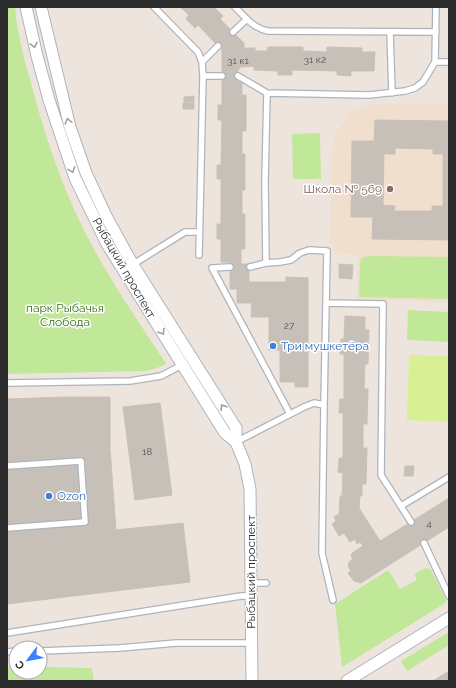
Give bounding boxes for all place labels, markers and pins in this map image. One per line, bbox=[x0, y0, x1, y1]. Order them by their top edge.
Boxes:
place label: Школа № 569 bbox=[304, 182, 382, 196]
marker: Школа № 569 bbox=[385, 184, 395, 194]
place label: Три мушкетёра bbox=[281, 339, 369, 353]
marker: Три мушкетёра bbox=[268, 341, 278, 351]
place label: Ozon bbox=[57, 489, 86, 503]
marker: Ozon bbox=[44, 491, 54, 501]

